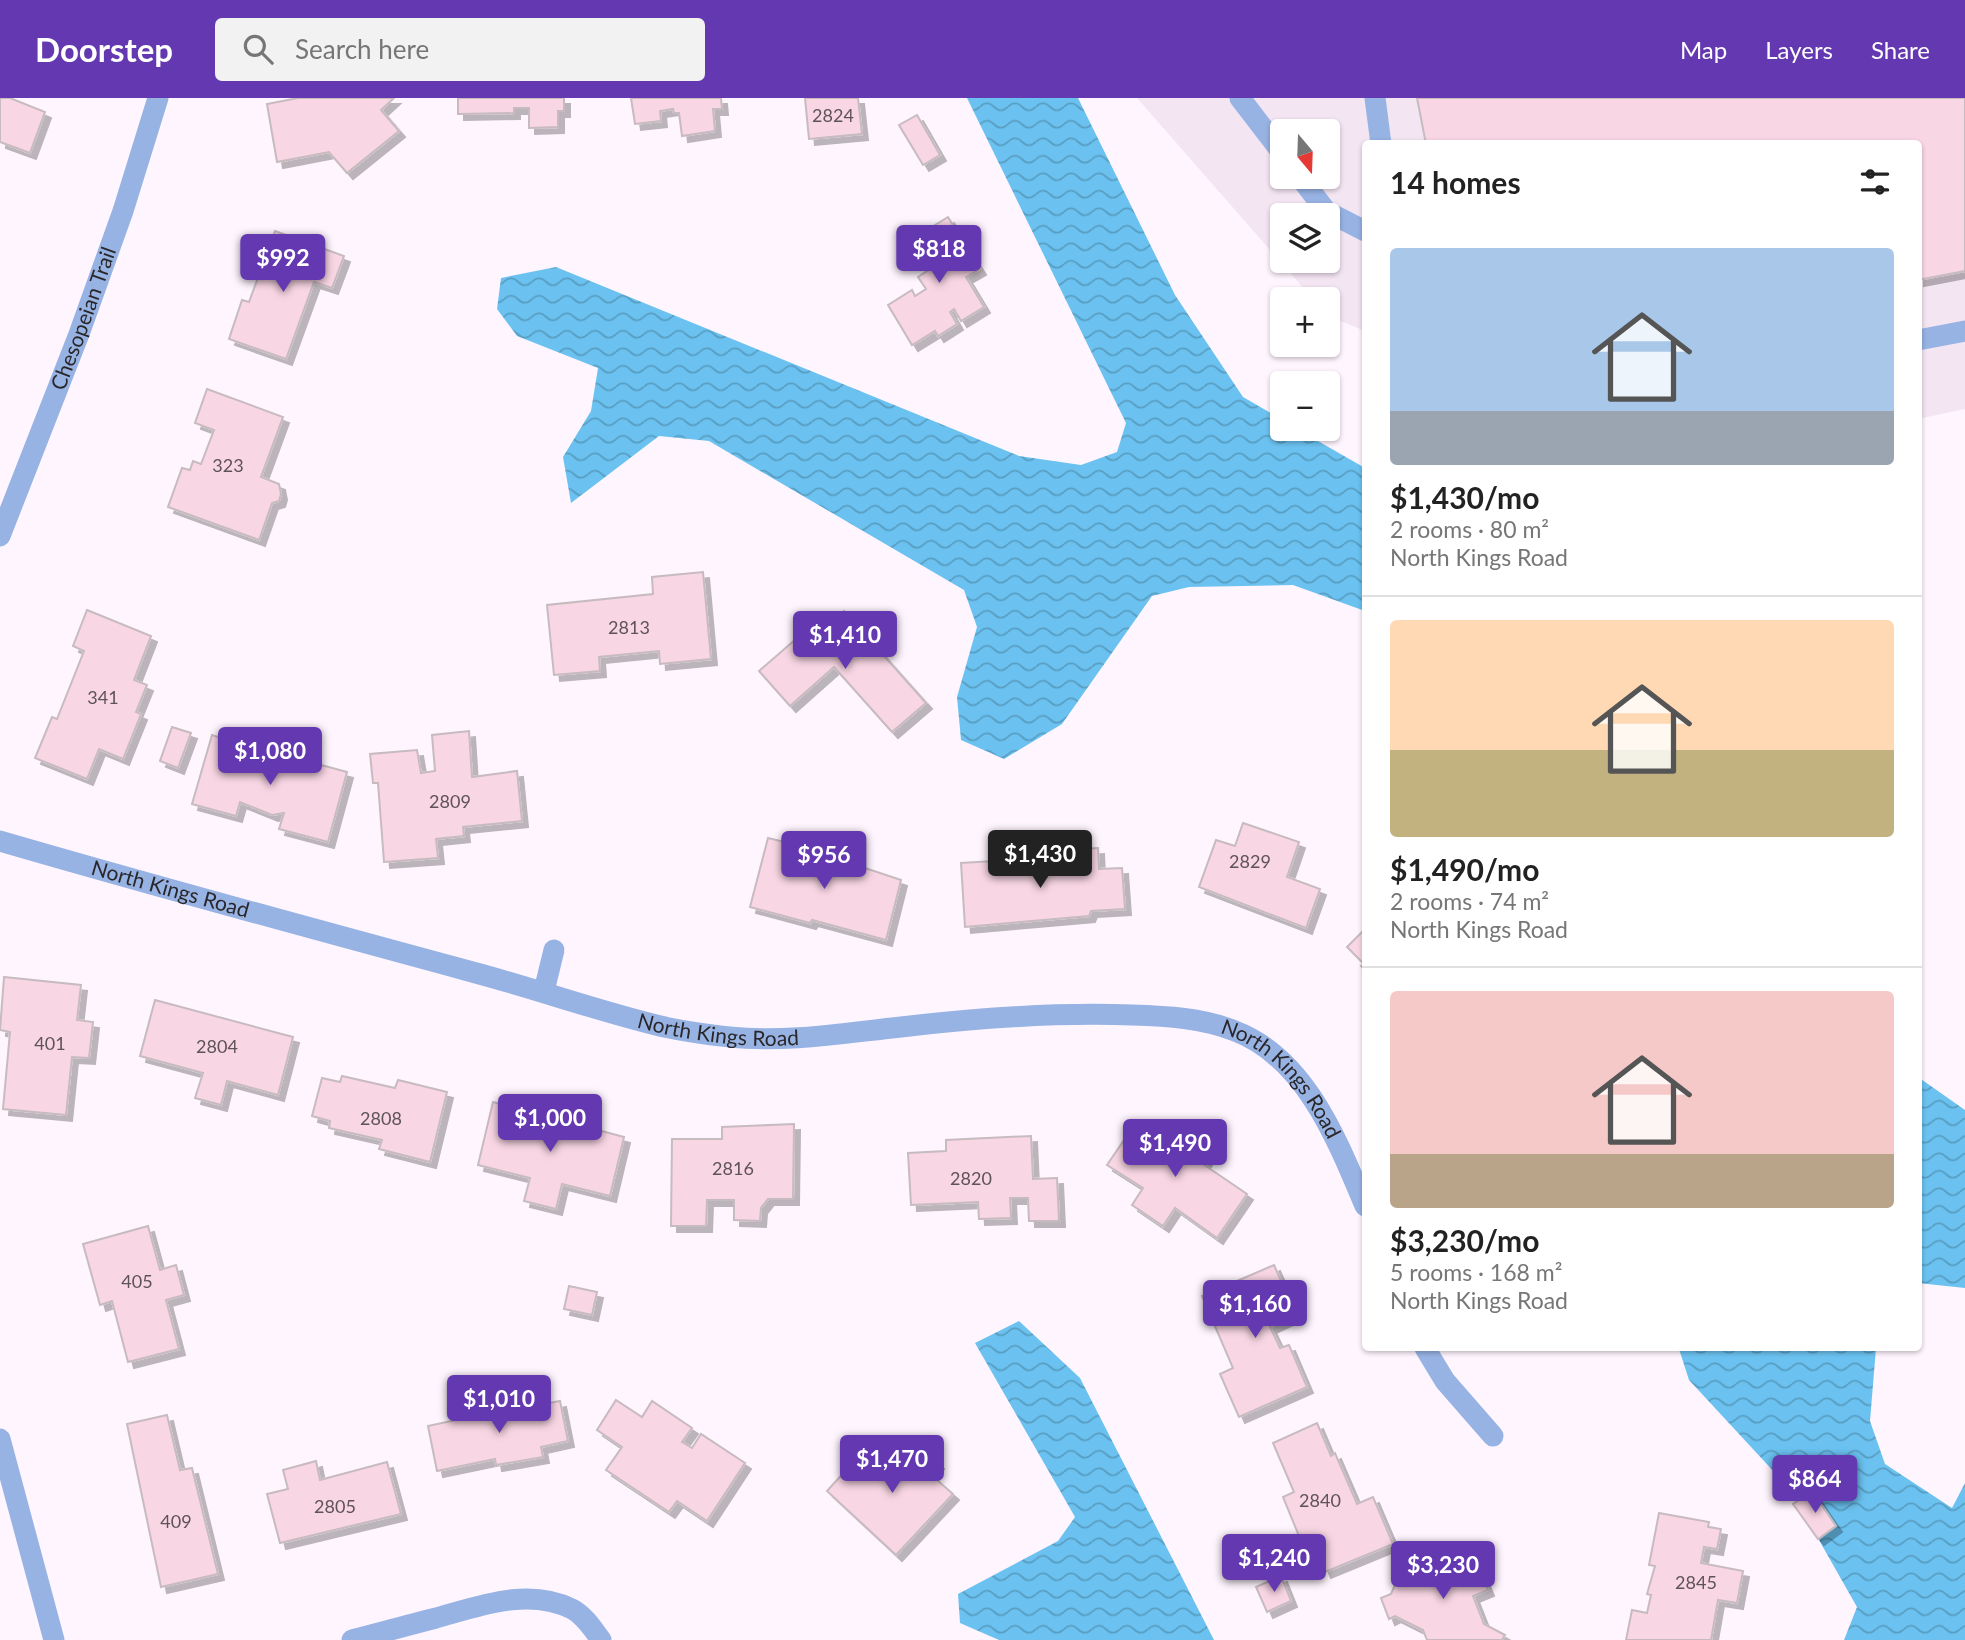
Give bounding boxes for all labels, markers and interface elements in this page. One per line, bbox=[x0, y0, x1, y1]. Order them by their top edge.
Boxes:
search box bbox=[215, 18, 705, 81]
text: Doorstep bbox=[35, 29, 173, 69]
icon: search bbox=[239, 30, 277, 68]
text: Search here bbox=[295, 33, 429, 65]
text: Map bbox=[1680, 35, 1727, 64]
text: Layers bbox=[1765, 35, 1833, 64]
text: Share bbox=[1871, 35, 1930, 64]
house number: 2824 bbox=[812, 104, 854, 126]
north arrow bbox=[1270, 119, 1340, 189]
map controls bbox=[1270, 119, 1340, 441]
icon: filters bbox=[1856, 163, 1894, 201]
text: 14 homes bbox=[1390, 164, 1521, 200]
button: layers bbox=[1270, 203, 1340, 273]
pin: $818 bbox=[898, 226, 980, 285]
pin: $992 bbox=[242, 234, 324, 294]
text: $818 bbox=[912, 234, 966, 262]
street label: Chesopeian Trail bbox=[44, 243, 120, 393]
text: $992 bbox=[256, 243, 310, 271]
button: + bbox=[1270, 287, 1340, 357]
icon: home bbox=[1579, 294, 1705, 420]
button: − bbox=[1270, 371, 1340, 441]
house number: 323 bbox=[212, 454, 244, 476]
text: $1,430/mo bbox=[1390, 479, 1539, 515]
text: 2 rooms · 80 m² bbox=[1390, 515, 1549, 543]
text: North Kings Road bbox=[1390, 543, 1568, 571]
pin: $1,410 bbox=[788, 612, 902, 671]
house number: 2813 bbox=[608, 616, 650, 638]
text: $1,410 bbox=[809, 620, 881, 648]
icon: home bbox=[1579, 666, 1705, 792]
house number: 341 bbox=[87, 686, 119, 708]
pin: $1,080 bbox=[213, 728, 327, 787]
text: $1,080 bbox=[234, 736, 306, 764]
house number: 2809 bbox=[429, 790, 471, 812]
pin: $1,430 bbox=[983, 830, 1097, 890]
pin: $956 bbox=[783, 832, 865, 891]
text: $1,430 bbox=[1004, 839, 1076, 867]
text: $956 bbox=[797, 840, 851, 868]
house number: 2829 bbox=[1229, 850, 1271, 872]
text: $1,490/mo bbox=[1390, 851, 1539, 887]
street label: North Kings Road bbox=[89, 854, 252, 922]
text: 2 rooms · 74 m² bbox=[1390, 887, 1549, 915]
text: North Kings Road bbox=[1390, 915, 1568, 943]
street label: North Kings Road bbox=[635, 1007, 799, 1050]
street label: North Kings Road bbox=[1218, 1013, 1347, 1142]
house number: 401 bbox=[34, 1032, 66, 1054]
house number: 2804 bbox=[196, 1035, 238, 1057]
icon: home bbox=[1579, 1037, 1705, 1163]
pin: $1,000 bbox=[493, 1094, 607, 1154]
text: $1,000 bbox=[514, 1103, 586, 1131]
house number: 2808 bbox=[360, 1107, 402, 1129]
pin: $1,490 bbox=[1118, 1119, 1232, 1179]
text: $1,490 bbox=[1139, 1128, 1211, 1156]
house number: 2816 bbox=[712, 1157, 754, 1179]
house number: 2820 bbox=[950, 1167, 992, 1189]
text: $3,230/mo bbox=[1390, 1222, 1539, 1258]
text: 5 rooms · 168 m² bbox=[1390, 1258, 1562, 1286]
house number: 405 bbox=[121, 1270, 153, 1292]
pin: $1,160 bbox=[1198, 1280, 1312, 1340]
text: North Kings Road bbox=[1390, 1286, 1568, 1314]
text: $1,160 bbox=[1219, 1289, 1291, 1317]
pin: $1,010 bbox=[442, 1376, 556, 1435]
text: $1,010 bbox=[463, 1384, 535, 1412]
pin: $1,470 bbox=[835, 1436, 949, 1495]
text: $1,470 bbox=[856, 1444, 928, 1472]
pin: $864 bbox=[1774, 1456, 1856, 1515]
text: $864 bbox=[1788, 1464, 1842, 1492]
house number: 2840 bbox=[1299, 1489, 1341, 1511]
house number: 2805 bbox=[314, 1495, 356, 1517]
house number: 409 bbox=[160, 1510, 192, 1532]
pin: $1,240 bbox=[1217, 1534, 1331, 1594]
pin: $3,230 bbox=[1386, 1542, 1500, 1601]
text: $1,240 bbox=[1238, 1543, 1310, 1571]
text: $3,230 bbox=[1407, 1550, 1479, 1578]
house number: 2845 bbox=[1675, 1571, 1717, 1593]

